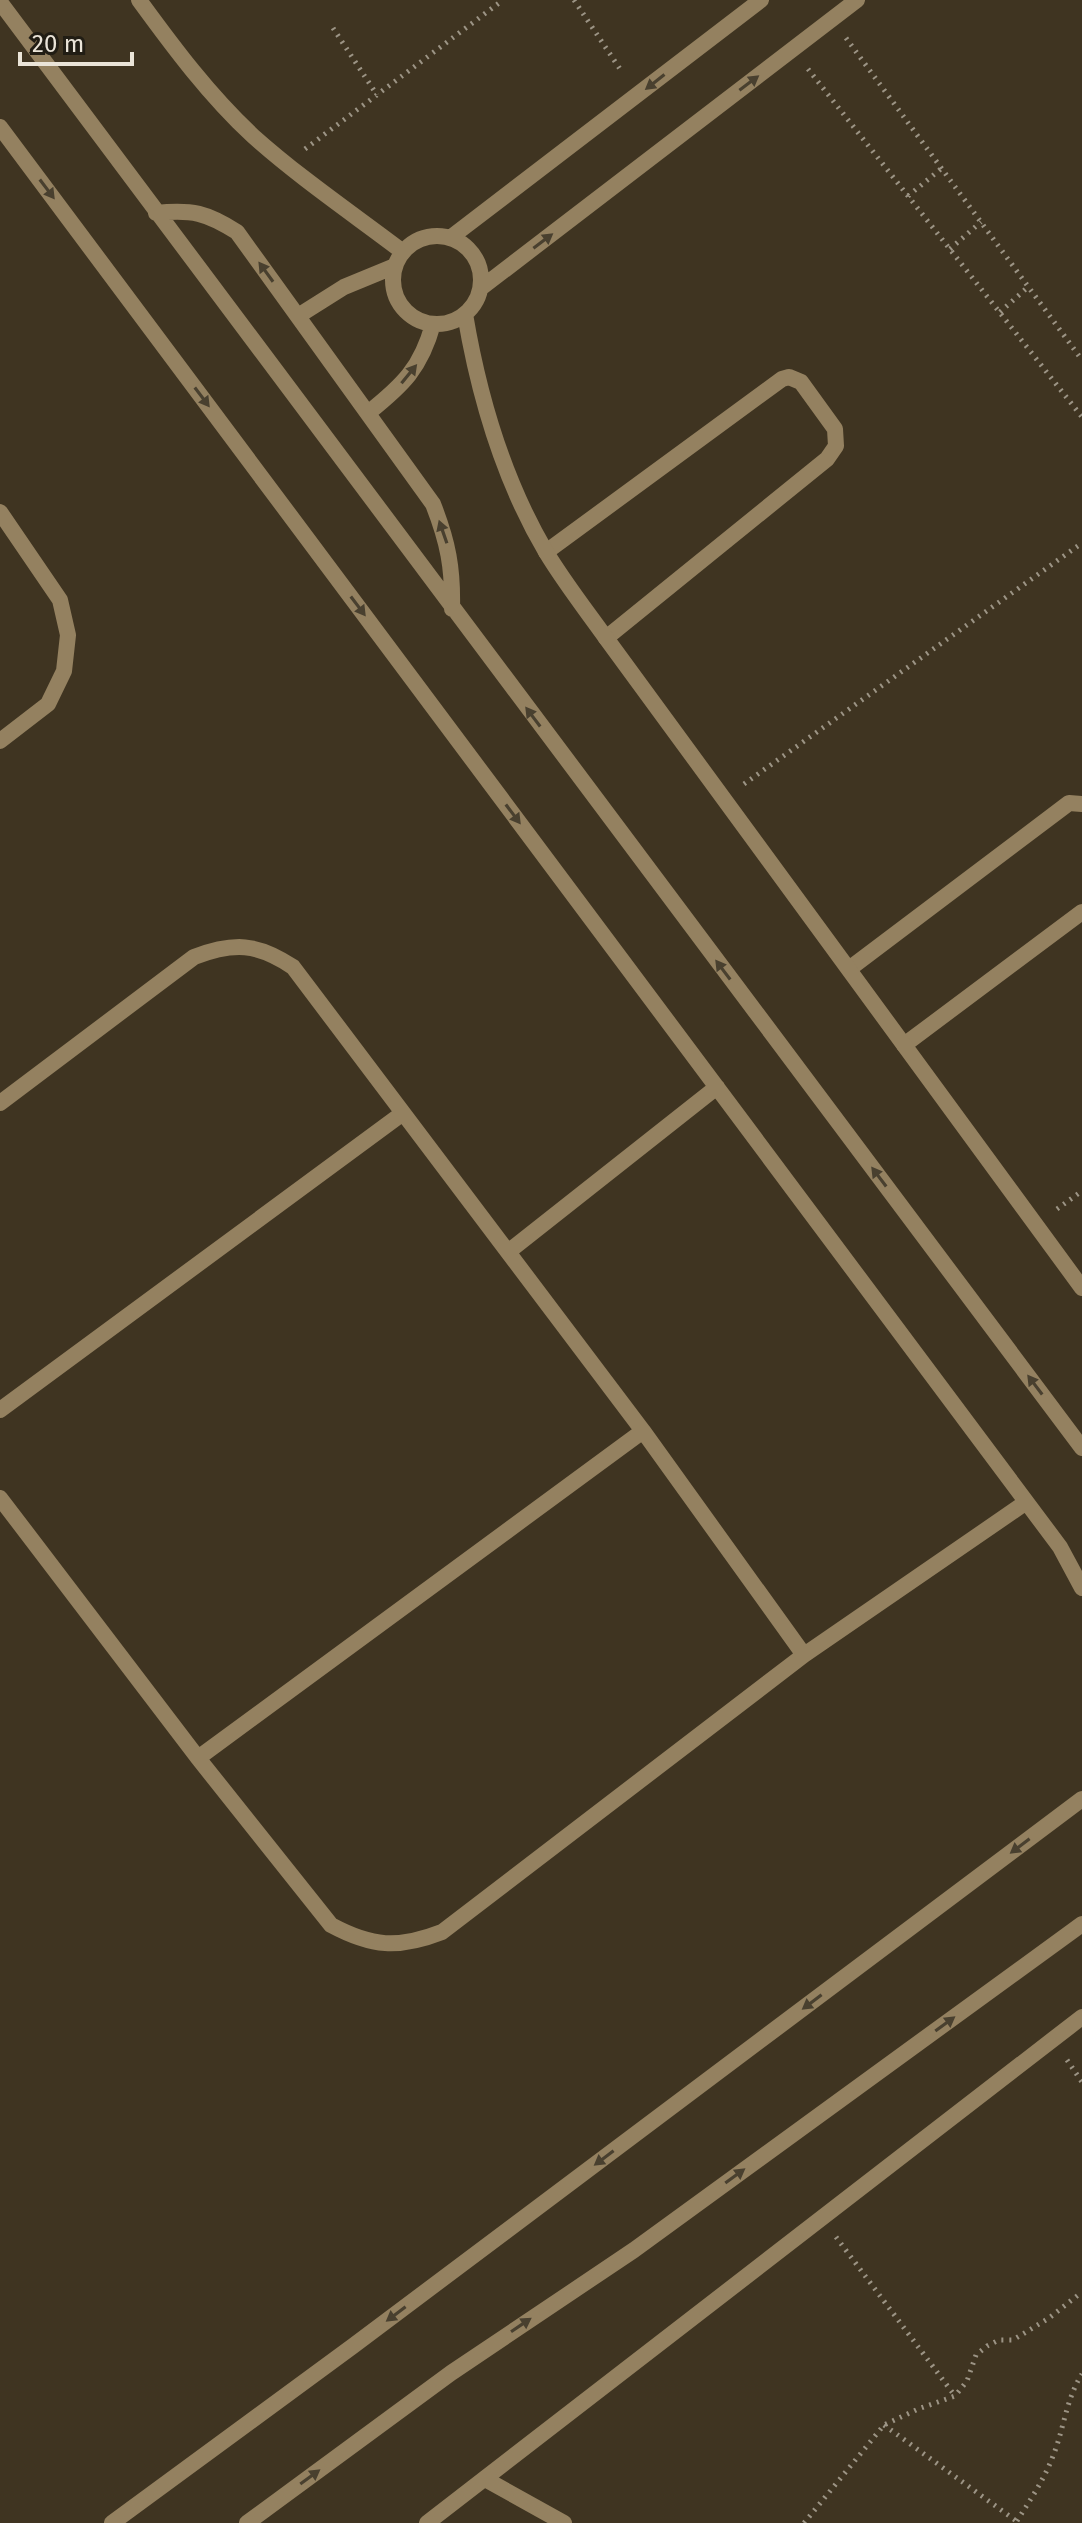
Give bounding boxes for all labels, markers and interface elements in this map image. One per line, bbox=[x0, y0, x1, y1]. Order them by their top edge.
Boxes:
scale bar bbox=[20, 16, 132, 66]
text: 20 m bbox=[32, 30, 84, 58]
one-way arrow bbox=[645, 73, 665, 89]
one-way arrow bbox=[739, 75, 759, 91]
one-way arrow bbox=[38, 179, 54, 199]
one-way arrow bbox=[532, 233, 553, 249]
one-way arrow bbox=[258, 261, 274, 283]
one-way arrow bbox=[401, 364, 418, 385]
one-way arrow bbox=[194, 387, 210, 408]
one-way arrow bbox=[437, 520, 449, 544]
one-way arrow bbox=[349, 595, 365, 616]
one-way arrow bbox=[525, 706, 541, 728]
one-way arrow bbox=[505, 804, 521, 824]
one-way arrow bbox=[715, 959, 731, 980]
one-way arrow bbox=[872, 1167, 887, 1188]
one-way arrow bbox=[1028, 1375, 1044, 1395]
one-way arrow bbox=[1009, 1837, 1030, 1853]
one-way arrow bbox=[801, 1994, 822, 2009]
one-way arrow bbox=[934, 2016, 956, 2032]
one-way arrow bbox=[593, 2150, 615, 2166]
one-way arrow bbox=[724, 2169, 745, 2185]
one-way arrow bbox=[385, 2306, 407, 2322]
one-way arrow bbox=[511, 2318, 532, 2333]
one-way arrow bbox=[300, 2469, 320, 2485]

